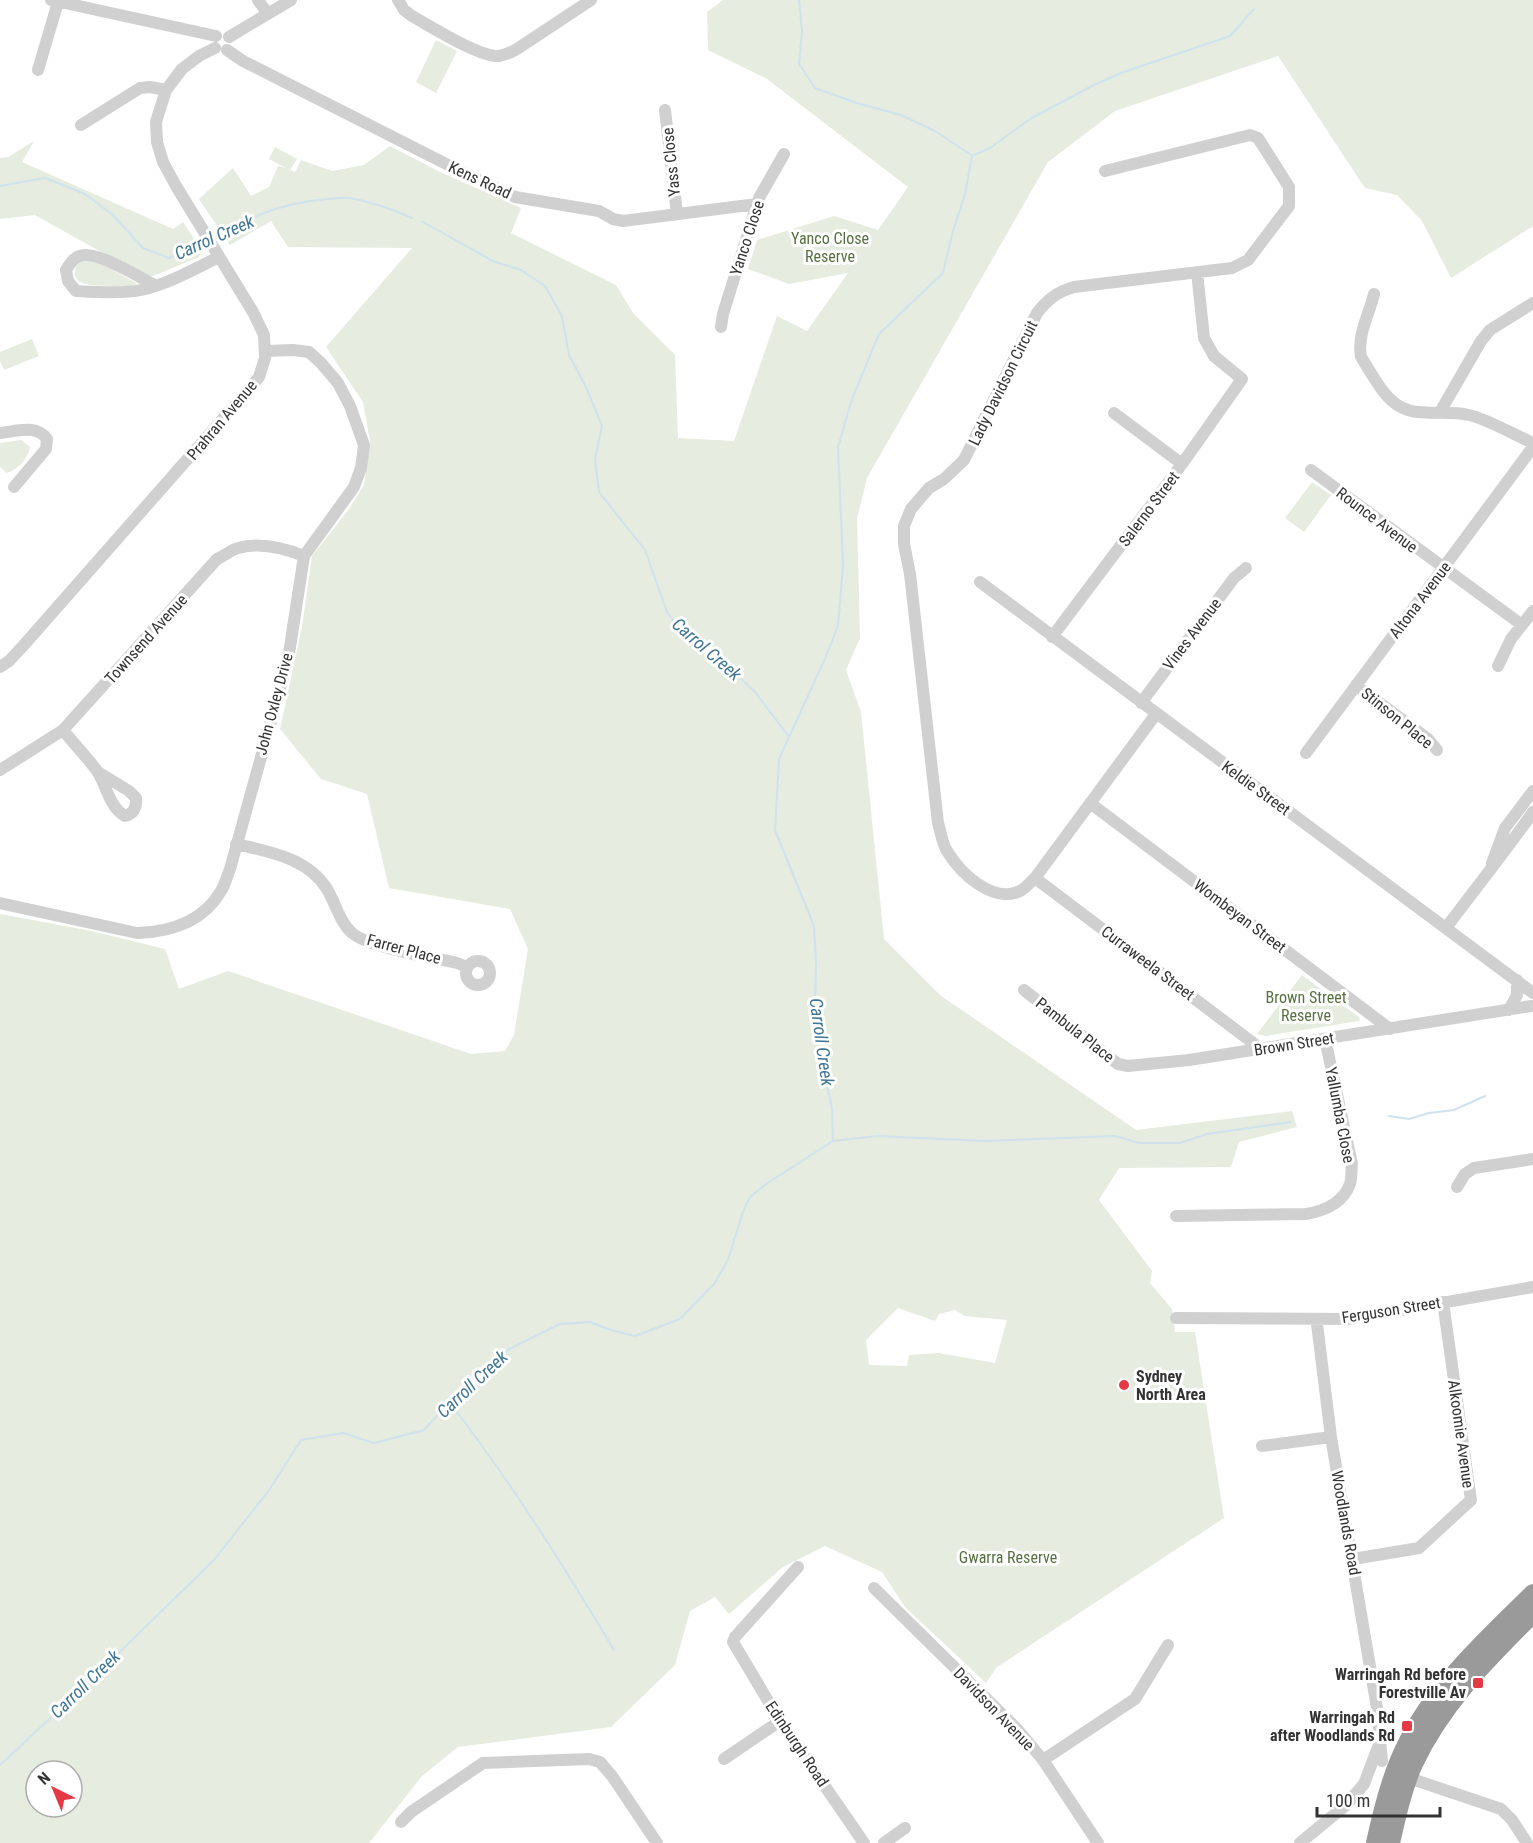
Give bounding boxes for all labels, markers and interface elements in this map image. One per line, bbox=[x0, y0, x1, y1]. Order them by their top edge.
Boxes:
street label: Yass Close bbox=[658, 127, 684, 197]
street label: Kens Road bbox=[446, 157, 514, 203]
street label: Yanco Close bbox=[726, 198, 768, 278]
water label: Carrol Creek bbox=[171, 210, 258, 264]
park label: Yanco Close Reserve bbox=[791, 229, 869, 266]
street label: Lady Davidson Circuit bbox=[965, 317, 1042, 448]
street label: Prahran Avenue bbox=[183, 376, 261, 464]
street label: Salerno Street bbox=[1115, 468, 1184, 550]
street label: Rounce Avenue bbox=[1333, 483, 1421, 557]
street label: Altona Avenue bbox=[1385, 558, 1455, 642]
street label: Townsend Avenue bbox=[101, 590, 191, 688]
street label: Vines Avenue bbox=[1159, 594, 1225, 674]
water label: Carrol Creek bbox=[668, 613, 747, 686]
street label: John Oxley Drive bbox=[251, 651, 297, 757]
street label: Stinson Place bbox=[1357, 683, 1437, 753]
street label: Keldie Street bbox=[1218, 757, 1294, 819]
street label: Wombeyan Street bbox=[1190, 875, 1290, 957]
street label: Curraweela Street bbox=[1098, 922, 1199, 1004]
street label: Farrer Place bbox=[365, 930, 443, 968]
park label: Brown Street Reserve bbox=[1266, 988, 1347, 1025]
street label: Pambula Place bbox=[1032, 994, 1118, 1066]
water label: Carroll Creek bbox=[805, 997, 839, 1089]
street label: Brown Street bbox=[1253, 1028, 1336, 1060]
street label: Yallumba Close bbox=[1321, 1065, 1359, 1165]
street label: Ferguson Street bbox=[1340, 1293, 1442, 1327]
water label: Carroll Creek bbox=[432, 1345, 512, 1422]
place label: Sydney North Area bbox=[1136, 1367, 1206, 1404]
marker: Sydney North Area bbox=[1117, 1378, 1131, 1392]
street label: Alkoomie Avenue bbox=[1444, 1379, 1478, 1489]
street label: Woodlands Road bbox=[1327, 1469, 1365, 1577]
park label: Gwarra Reserve bbox=[959, 1548, 1057, 1567]
water label: Carroll Creek bbox=[46, 1645, 125, 1722]
street label: Davidson Avenue bbox=[950, 1664, 1038, 1754]
place label: Warringah Rd before Forestville Av bbox=[1335, 1665, 1466, 1702]
marker: Warringah Rd before Forestville Av bbox=[1471, 1676, 1485, 1690]
street label: Edinburgh Road bbox=[761, 1698, 833, 1790]
place label: Warringah Rd after Woodlands Rd bbox=[1270, 1708, 1395, 1745]
marker: Warringah Rd after Woodlands Rd bbox=[1400, 1719, 1414, 1733]
north arrow bbox=[24, 1759, 84, 1819]
text: N bbox=[34, 1768, 54, 1789]
scale bar bbox=[1317, 1780, 1440, 1818]
text: 100 m bbox=[1326, 1790, 1370, 1811]

